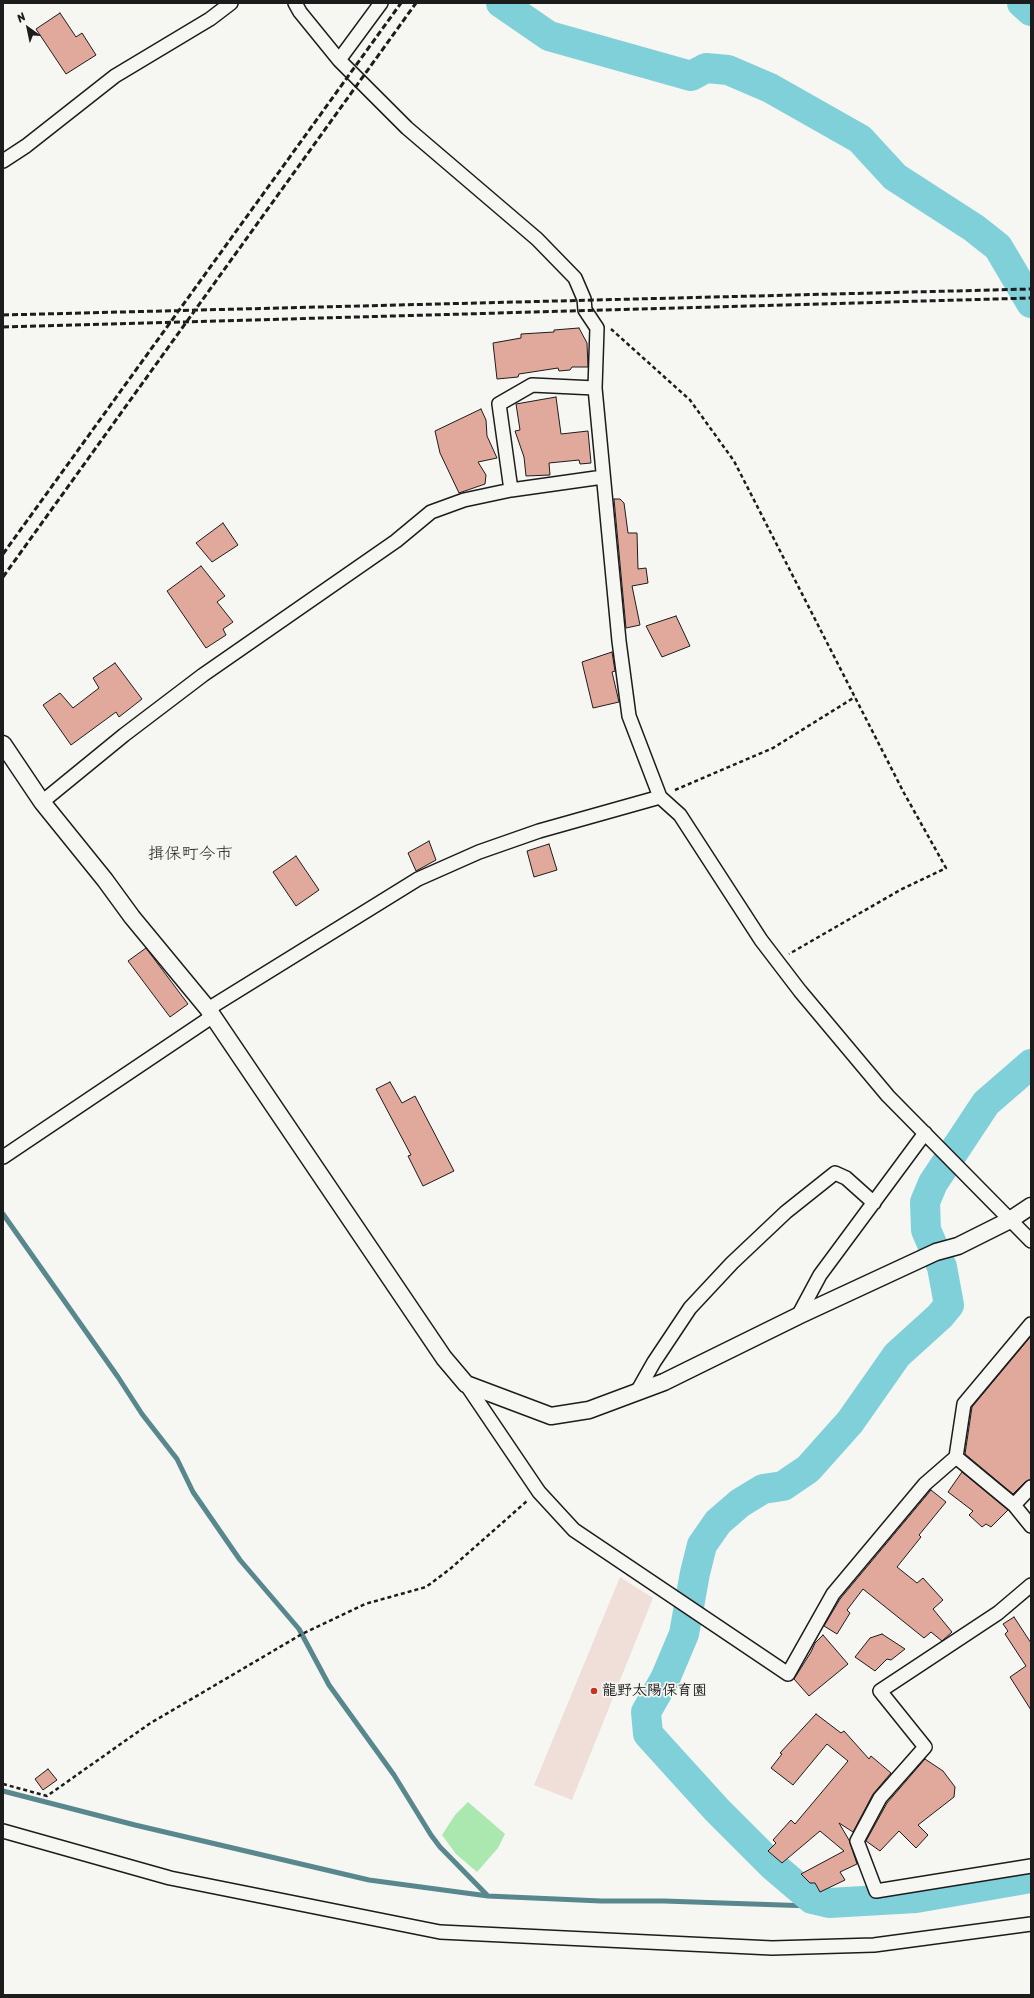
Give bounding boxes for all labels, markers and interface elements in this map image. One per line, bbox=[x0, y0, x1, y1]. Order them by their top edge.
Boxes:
text: N bbox=[13, 7, 30, 28]
north arrow bbox=[8, 8, 48, 48]
district label: 揖保町今市 bbox=[148, 845, 232, 865]
place label: 龍野太陽保育園 bbox=[602, 1682, 707, 1700]
marker: 龍野太陽保育園 bbox=[589, 1686, 599, 1696]

